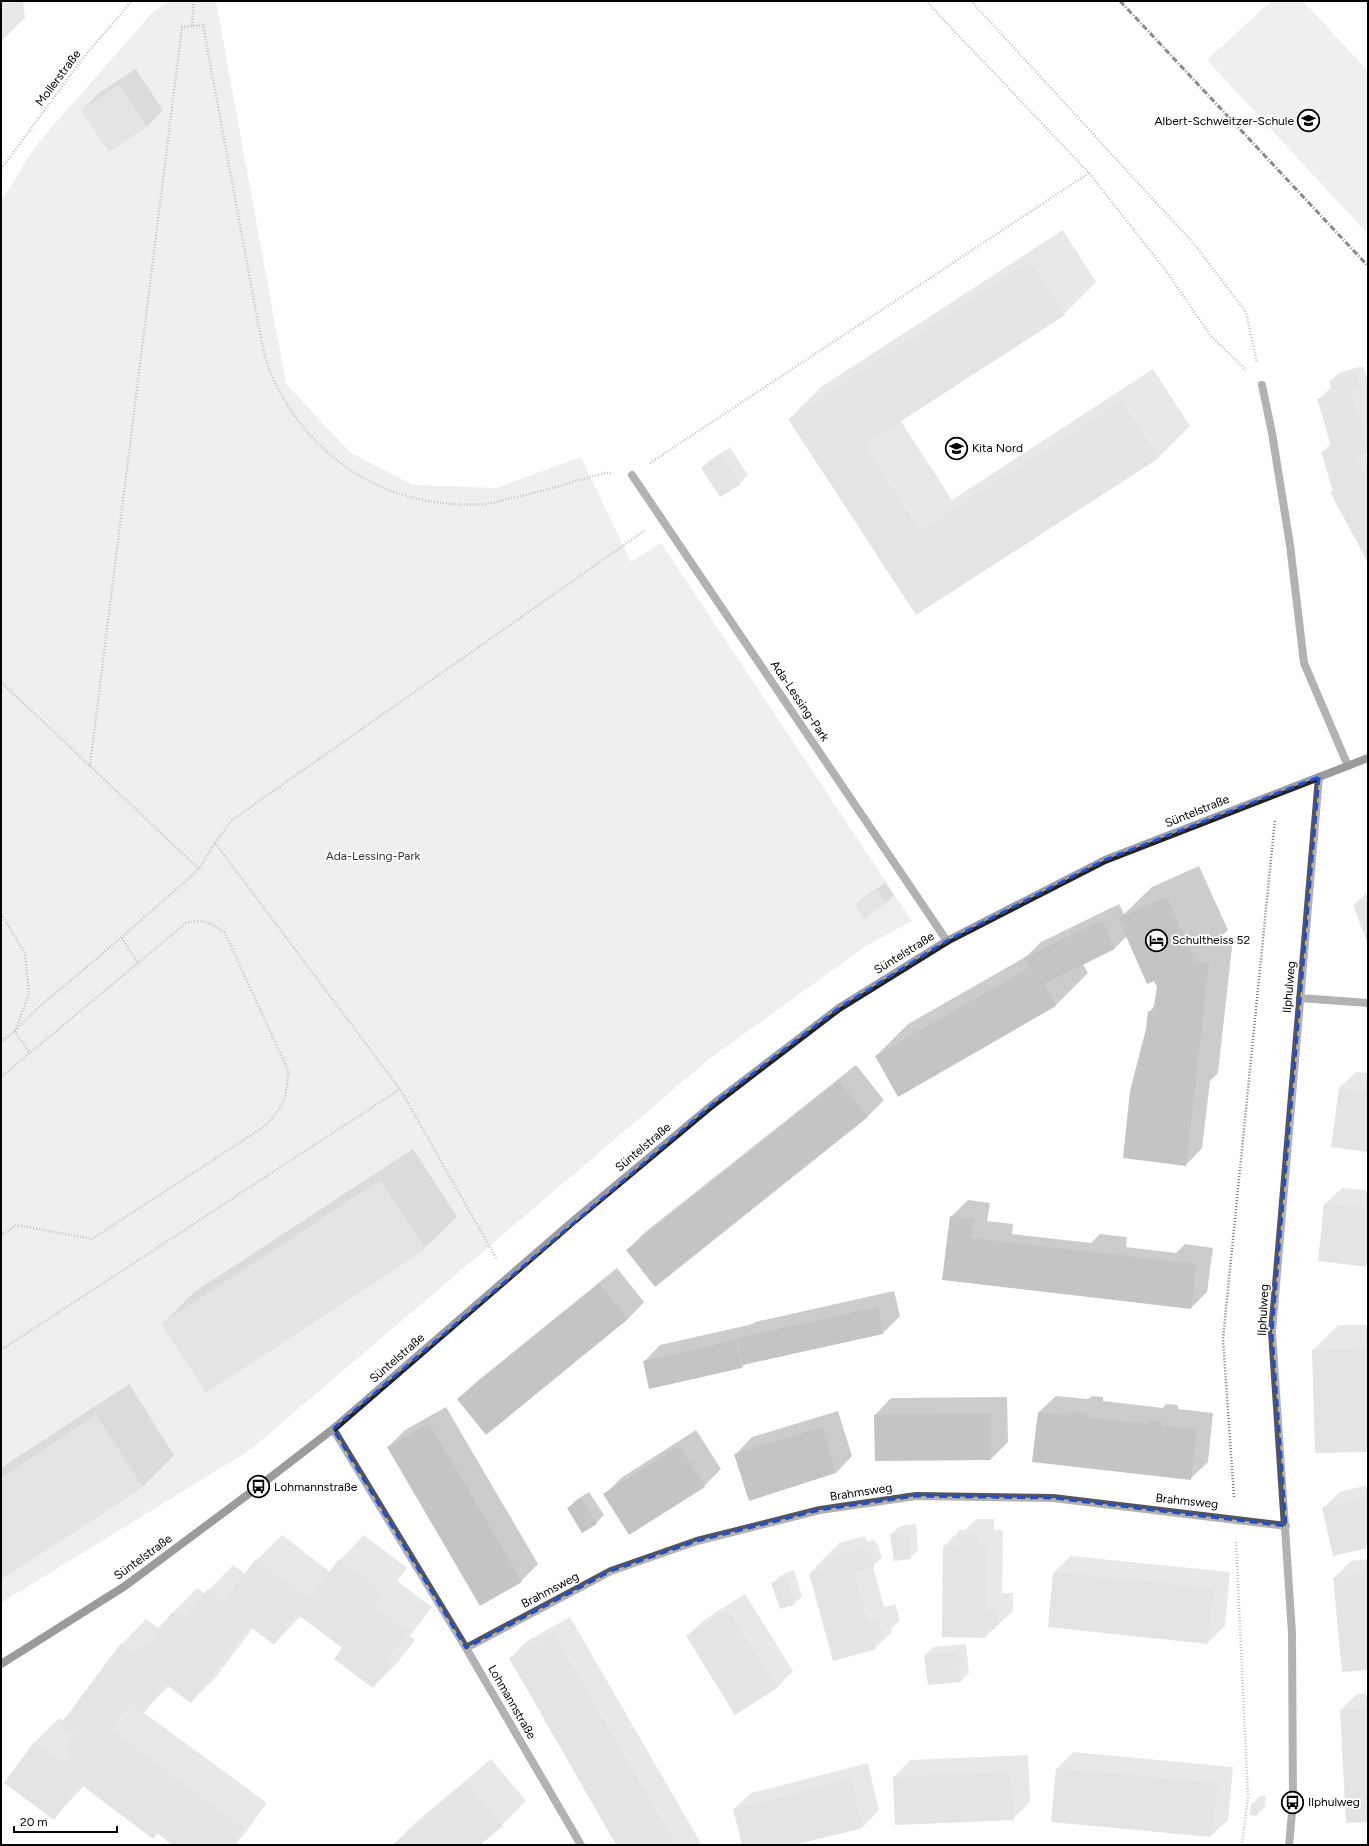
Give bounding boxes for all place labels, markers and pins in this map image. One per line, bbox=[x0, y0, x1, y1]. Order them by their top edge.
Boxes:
school or university icon: Albert-Schweitzer-Schule bbox=[1296, 108, 1322, 134]
place label: Albert-Schweitzer-Schule bbox=[1155, 114, 1294, 128]
school or university icon: Kita Nord bbox=[943, 435, 969, 461]
place label: Kita Nord bbox=[972, 441, 1023, 455]
hotel icon: Schultheiss 52 bbox=[1144, 927, 1170, 953]
place label: Schultheiss 52 bbox=[1172, 933, 1250, 947]
bus stop icon: Lohmannstraße bbox=[245, 1474, 271, 1500]
place label: Lohmannstraße bbox=[274, 1480, 358, 1494]
bus stop icon: Ilphulweg bbox=[1280, 1789, 1306, 1815]
place label: Ilphulweg bbox=[1308, 1795, 1360, 1809]

